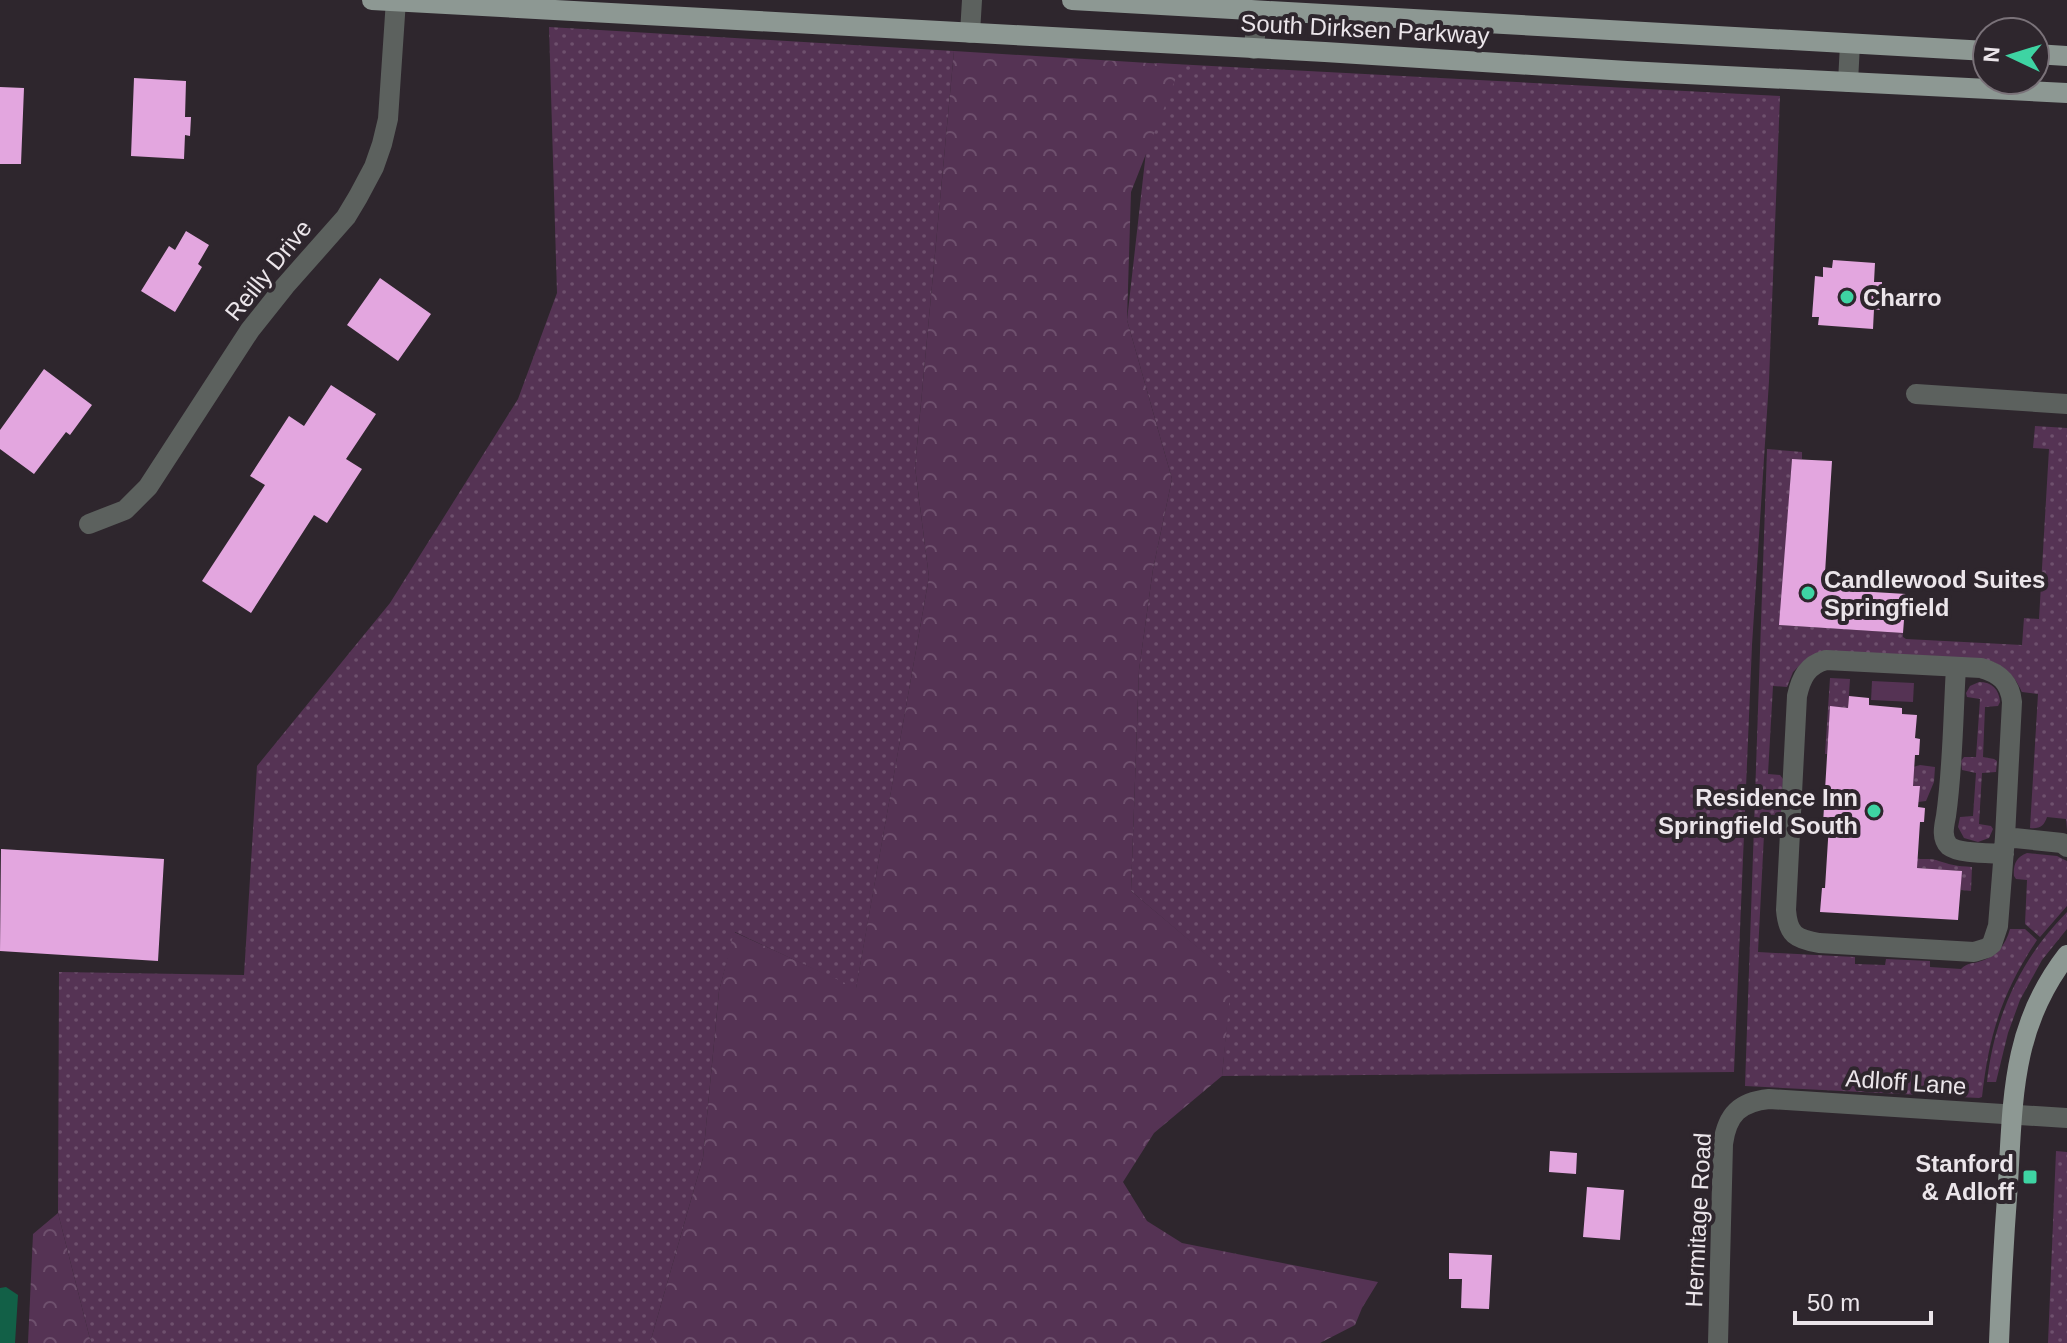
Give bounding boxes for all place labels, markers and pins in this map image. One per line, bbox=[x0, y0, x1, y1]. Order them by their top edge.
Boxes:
place label: Charro bbox=[1863, 284, 1942, 311]
marker: Charro bbox=[1838, 288, 1856, 306]
place label: Candlewood Suites Springfield bbox=[1824, 566, 2045, 621]
marker: Candlewood Suites Springfield bbox=[1799, 584, 1817, 602]
place label: Residence Inn Springfield South bbox=[1658, 784, 1858, 839]
marker: Residence Inn Springfield South bbox=[1865, 802, 1883, 820]
place label: Stanford & Adloff bbox=[1915, 1150, 2015, 1205]
marker: Stanford & Adloff bbox=[2021, 1168, 2039, 1186]

